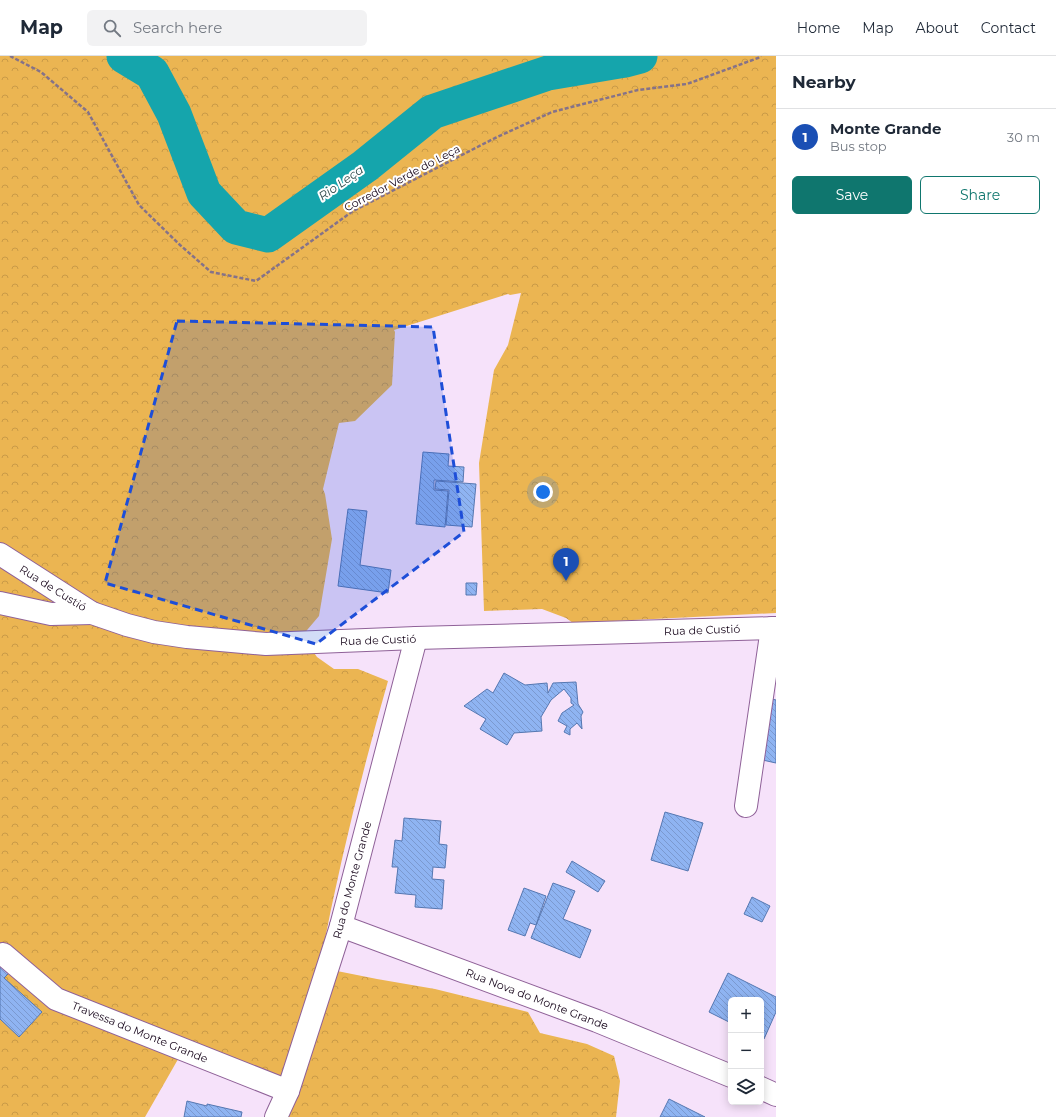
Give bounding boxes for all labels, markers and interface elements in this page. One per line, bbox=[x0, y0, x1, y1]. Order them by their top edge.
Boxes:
search box bbox=[87, 10, 367, 46]
text: Map bbox=[20, 16, 63, 39]
icon: search bbox=[101, 17, 123, 39]
text: Search here bbox=[133, 18, 222, 37]
text: Home bbox=[797, 19, 840, 37]
text: Map bbox=[862, 19, 893, 37]
text: About bbox=[915, 19, 959, 37]
text: Contact bbox=[981, 19, 1036, 37]
text: Nearby bbox=[792, 72, 856, 92]
text: Monte Grande bbox=[830, 119, 941, 138]
text: 1 bbox=[802, 129, 808, 145]
text: 30 m bbox=[1007, 129, 1040, 145]
text: Bus stop bbox=[830, 138, 887, 154]
street label: Corredor Verde do Leça bbox=[342, 141, 462, 215]
water label: Rio Leça bbox=[315, 162, 366, 204]
button: Save bbox=[792, 176, 912, 214]
button: Share bbox=[920, 176, 1040, 214]
your location bbox=[533, 482, 553, 502]
pin: 1 bbox=[553, 548, 579, 581]
street label: Rua de Custió bbox=[17, 562, 89, 614]
street label: Rua de Custió bbox=[664, 622, 741, 638]
street label: Rua de Custió bbox=[340, 632, 417, 648]
street label: Rua do Monte Grande bbox=[330, 819, 375, 940]
street label: Rua Nova do Monte Grande bbox=[464, 965, 611, 1033]
map controls bbox=[728, 997, 764, 1105]
button: + bbox=[728, 997, 764, 1033]
street label: Travessa do Monte Grande bbox=[70, 998, 210, 1066]
button: − bbox=[728, 1033, 764, 1069]
button: layers bbox=[728, 1069, 764, 1105]

